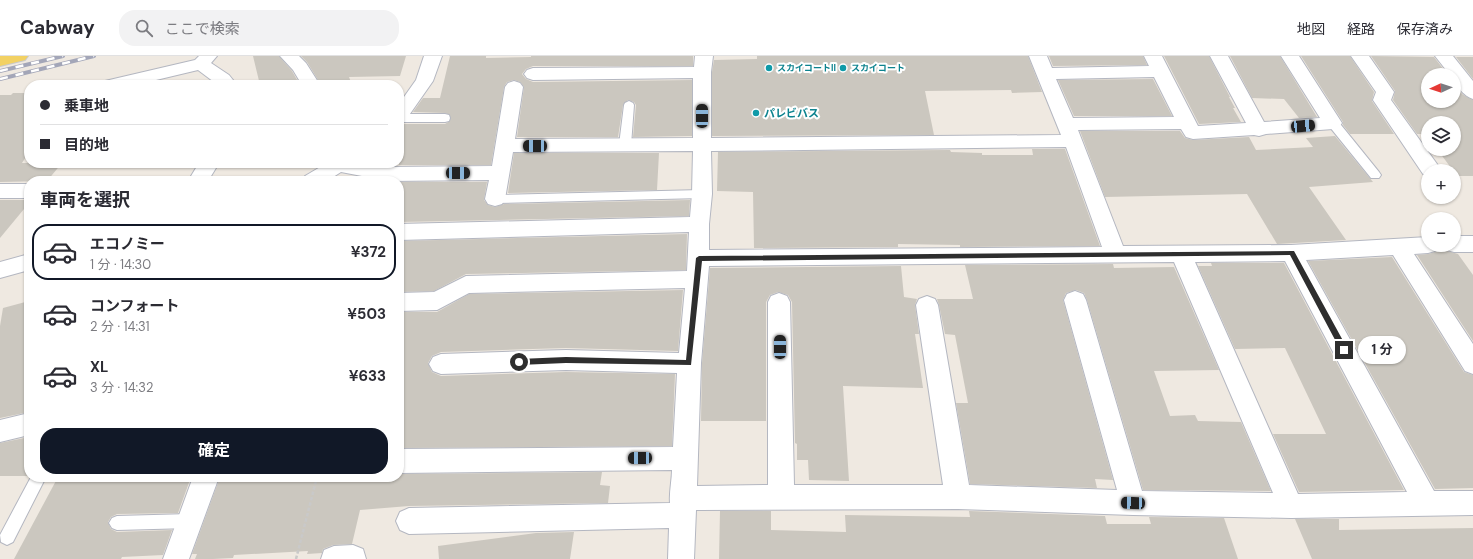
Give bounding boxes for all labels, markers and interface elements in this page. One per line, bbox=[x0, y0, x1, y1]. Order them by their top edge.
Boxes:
search box bbox=[119, 10, 399, 46]
text: Cabway bbox=[20, 15, 95, 40]
icon: search bbox=[133, 17, 155, 39]
text: ここで検索 bbox=[165, 19, 240, 39]
text: 地図 bbox=[1297, 20, 1325, 38]
text: 経路 bbox=[1347, 20, 1375, 38]
text: 保存済み bbox=[1397, 20, 1453, 38]
place label: スカイコートII bbox=[777, 62, 836, 74]
place label: スカイコート bbox=[851, 62, 905, 74]
marker: スカイコートII bbox=[764, 63, 774, 73]
marker: スカイコート bbox=[838, 63, 848, 73]
north arrow bbox=[1421, 68, 1461, 108]
map controls bbox=[1421, 68, 1461, 252]
text: 乗車地 bbox=[64, 96, 109, 116]
car bbox=[696, 104, 708, 128]
place label: パレビバス bbox=[764, 106, 819, 120]
marker: パレビバス bbox=[751, 108, 761, 118]
button: layers bbox=[1421, 116, 1461, 156]
car bbox=[1291, 119, 1315, 133]
text: 目的地 bbox=[64, 135, 109, 155]
car bbox=[523, 140, 547, 152]
button: + bbox=[1421, 164, 1461, 204]
car bbox=[446, 167, 470, 179]
text: 車両を選択 bbox=[40, 188, 130, 212]
button: − bbox=[1421, 212, 1461, 252]
icon: car bbox=[42, 234, 78, 270]
text: エコノミー bbox=[90, 234, 165, 254]
text: ¥372 bbox=[351, 242, 386, 262]
text: 1 分 · 14:30 bbox=[90, 256, 151, 273]
icon: car bbox=[42, 296, 78, 332]
text: コンフォート bbox=[90, 296, 180, 316]
text: ¥503 bbox=[347, 304, 386, 324]
text: 2 分 · 14:31 bbox=[90, 318, 150, 335]
car bbox=[774, 335, 786, 359]
callout: 1 分 bbox=[1358, 336, 1406, 364]
route end bbox=[1335, 341, 1353, 359]
text: 1 分 bbox=[1372, 341, 1392, 358]
route start bbox=[510, 353, 528, 371]
text: XL bbox=[90, 357, 108, 377]
icon: car bbox=[42, 358, 78, 394]
text: ¥633 bbox=[349, 366, 386, 386]
text: 3 分 · 14:32 bbox=[90, 379, 153, 396]
button: 確定 bbox=[40, 428, 388, 474]
car bbox=[628, 452, 652, 464]
car bbox=[1121, 497, 1145, 509]

